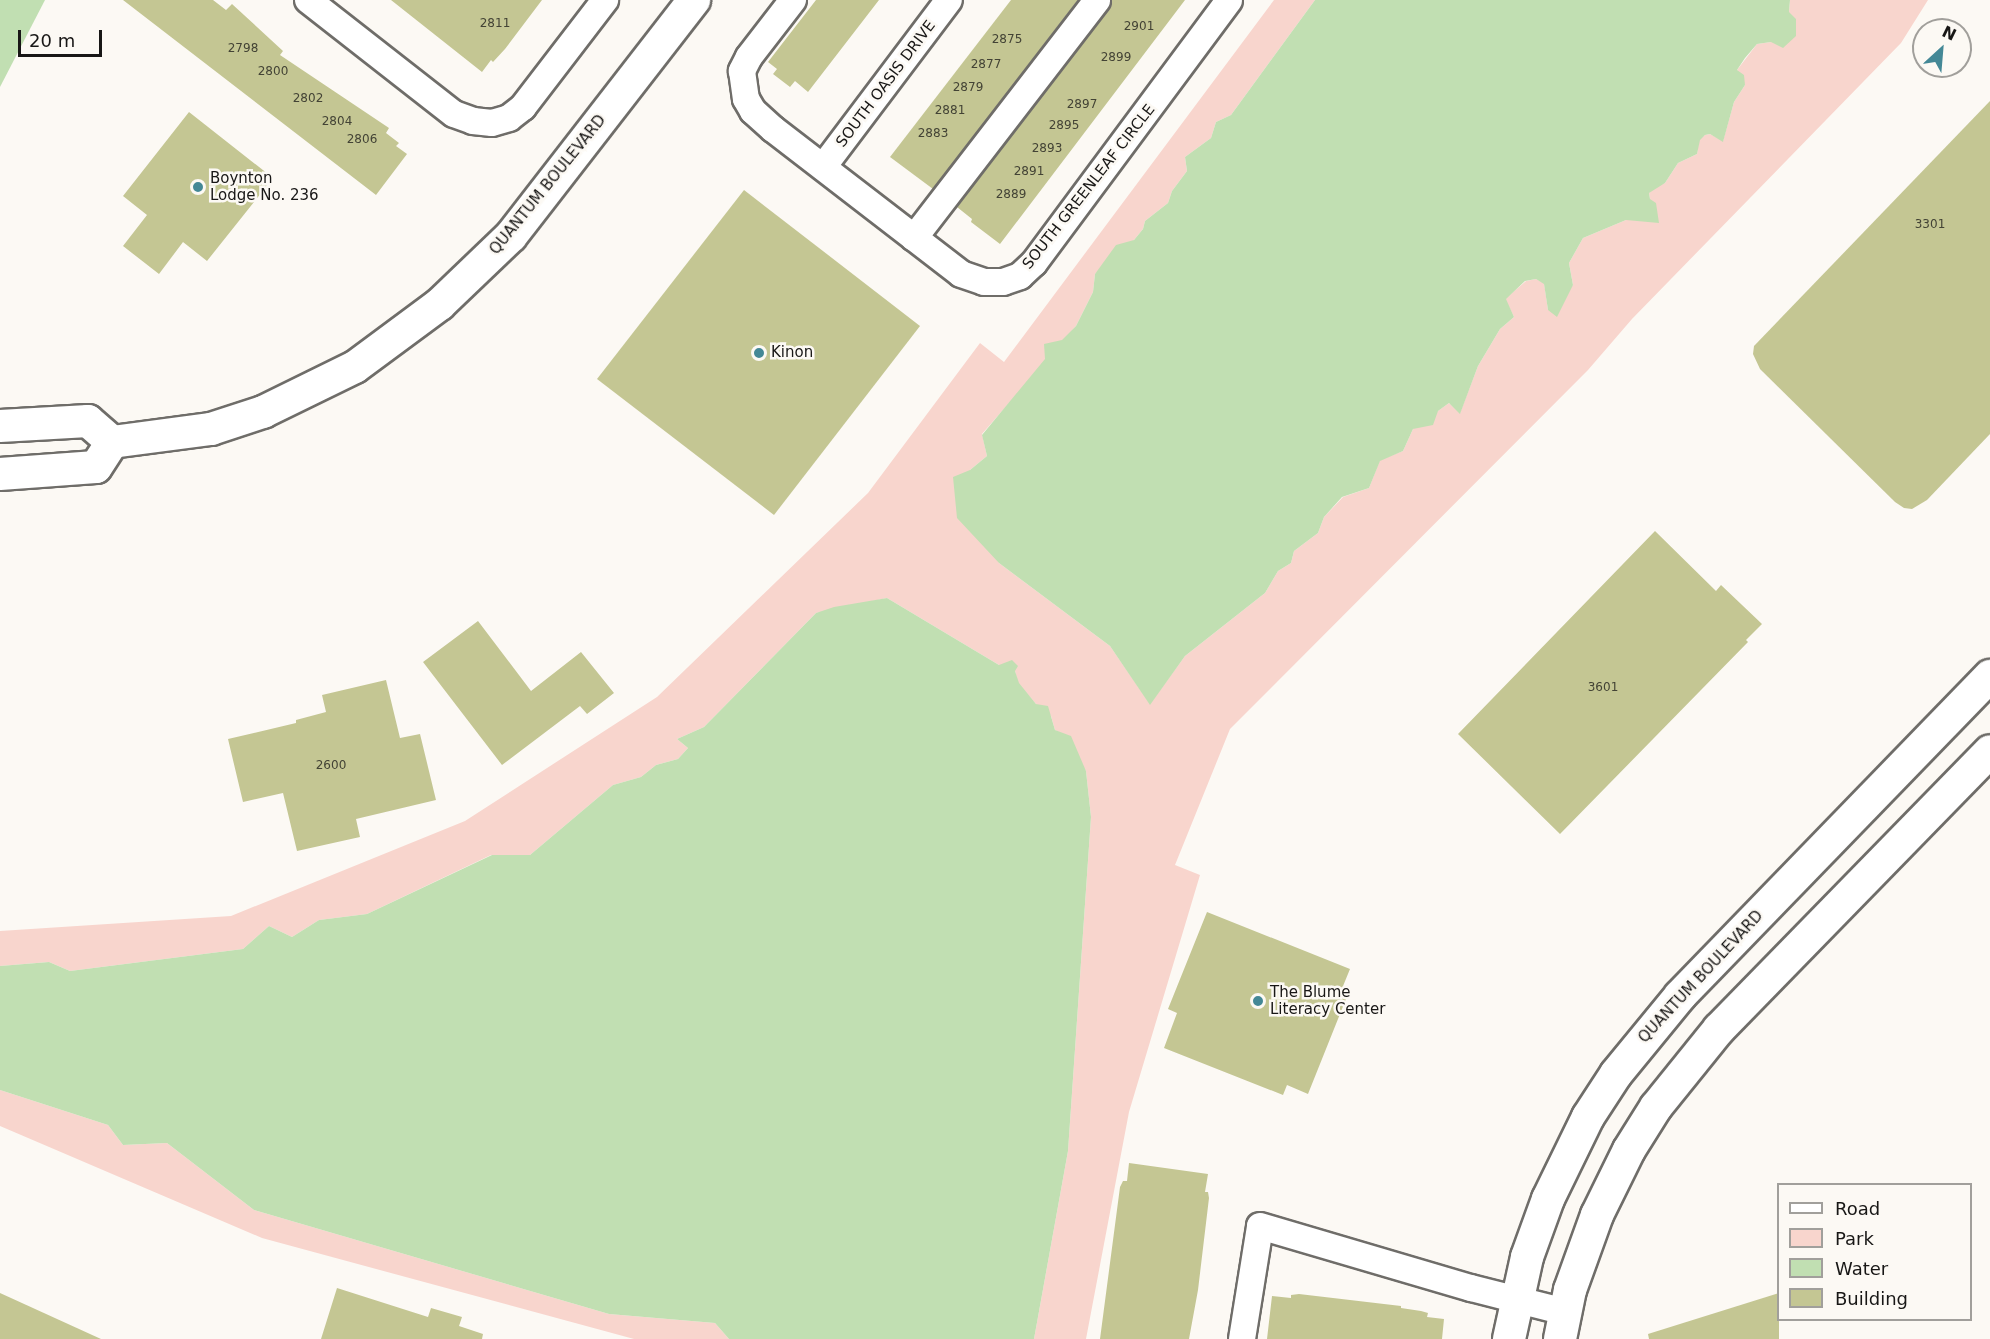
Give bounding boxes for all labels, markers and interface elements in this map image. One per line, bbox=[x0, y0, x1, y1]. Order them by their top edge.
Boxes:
house number: 2811 bbox=[480, 17, 510, 31]
street label: SOUTH OASIS DRIVE bbox=[833, 17, 939, 151]
scale bar bbox=[21, 18, 105, 56]
north arrow bbox=[1912, 18, 1972, 78]
house number: 2901 bbox=[1124, 20, 1154, 34]
text: N bbox=[1939, 22, 1959, 45]
text: 20 m bbox=[29, 30, 75, 51]
house number: 2875 bbox=[992, 33, 1022, 47]
house number: 2798 bbox=[228, 42, 258, 56]
house number: 2899 bbox=[1101, 51, 1131, 65]
house number: 2877 bbox=[971, 58, 1001, 72]
house number: 2800 bbox=[258, 65, 288, 79]
house number: 2879 bbox=[953, 81, 983, 95]
house number: 2802 bbox=[293, 92, 323, 106]
house number: 2897 bbox=[1067, 98, 1097, 112]
street label: SOUTH GREENLEAF CIRCLE bbox=[1019, 101, 1159, 273]
house number: 2881 bbox=[935, 104, 965, 118]
street label: QUANTUM BOULEVARD bbox=[486, 112, 610, 258]
house number: 2804 bbox=[322, 115, 352, 129]
house number: 2895 bbox=[1049, 119, 1079, 133]
house number: 2883 bbox=[918, 127, 948, 141]
house number: 2806 bbox=[347, 133, 377, 147]
house number: 2893 bbox=[1032, 142, 1062, 156]
house number: 2891 bbox=[1014, 165, 1044, 179]
place label: Boynton Lodge No. 236 bbox=[210, 169, 319, 204]
marker: Boynton Lodge No. 236 bbox=[191, 180, 205, 194]
house number: 2889 bbox=[996, 188, 1026, 202]
house number: 3301 bbox=[1915, 218, 1945, 232]
place label: Kinon bbox=[771, 344, 813, 362]
marker: Kinon bbox=[752, 346, 766, 360]
house number: 3601 bbox=[1588, 681, 1618, 695]
house number: 2600 bbox=[316, 759, 346, 773]
street label: QUANTUM BOULEVARD bbox=[1635, 907, 1767, 1047]
place label: The Blume Literacy Center bbox=[1270, 983, 1385, 1018]
marker: The Blume Literacy Center bbox=[1251, 994, 1265, 1008]
legend bbox=[1777, 1183, 1972, 1321]
text: Road bbox=[1835, 1198, 1880, 1219]
text: Park bbox=[1835, 1228, 1874, 1249]
text: Water bbox=[1835, 1258, 1888, 1279]
text: Building bbox=[1835, 1288, 1908, 1309]

